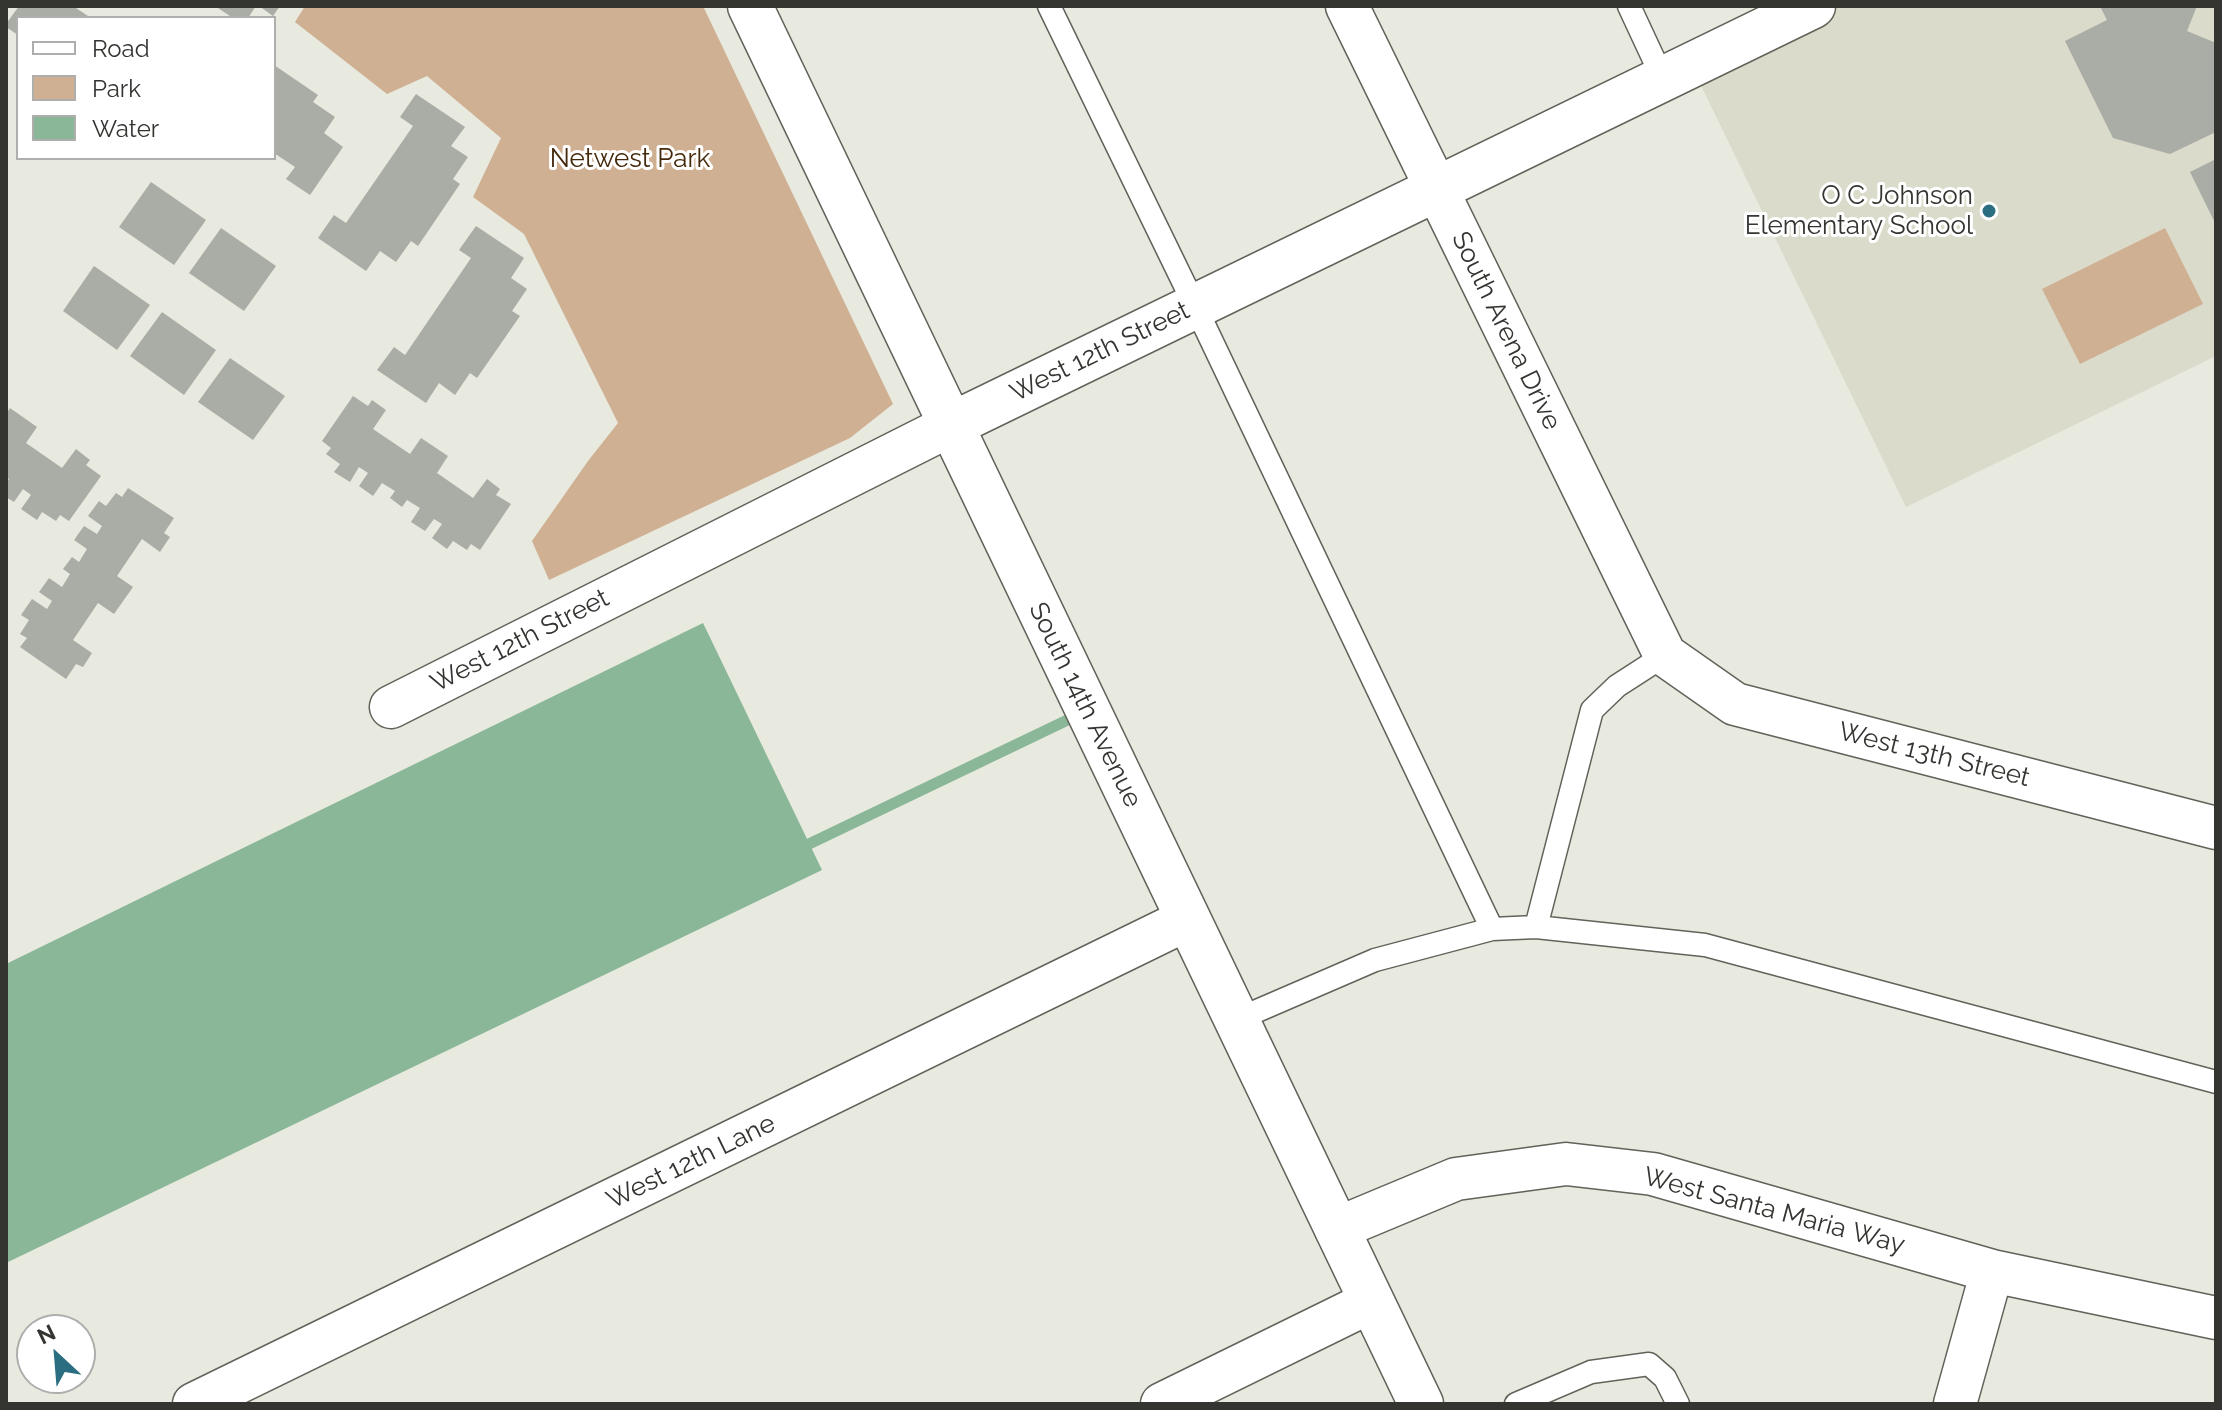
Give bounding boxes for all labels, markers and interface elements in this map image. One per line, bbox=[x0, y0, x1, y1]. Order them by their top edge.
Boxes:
legend bbox=[16, 16, 276, 160]
text: Road bbox=[92, 34, 150, 63]
text: Park bbox=[92, 74, 141, 103]
text: Water bbox=[92, 114, 159, 143]
park label: Netwest Park bbox=[550, 143, 710, 175]
place label: O C Johnson Elementary School bbox=[1745, 180, 1973, 242]
marker: O C Johnson Elementary School bbox=[1980, 202, 1998, 220]
street label: South Arena Drive bbox=[1444, 227, 1568, 435]
street label: West 12th Street bbox=[1005, 295, 1195, 409]
street label: West 12th Street bbox=[426, 583, 614, 699]
street label: South 14th Avenue bbox=[1022, 597, 1148, 813]
street label: West 13th Street bbox=[1835, 716, 2033, 794]
street label: West 12th Lane bbox=[602, 1108, 780, 1216]
street label: West Santa Maria Way bbox=[1640, 1161, 1908, 1261]
north arrow bbox=[16, 1314, 96, 1394]
text: N bbox=[33, 1319, 60, 1350]

